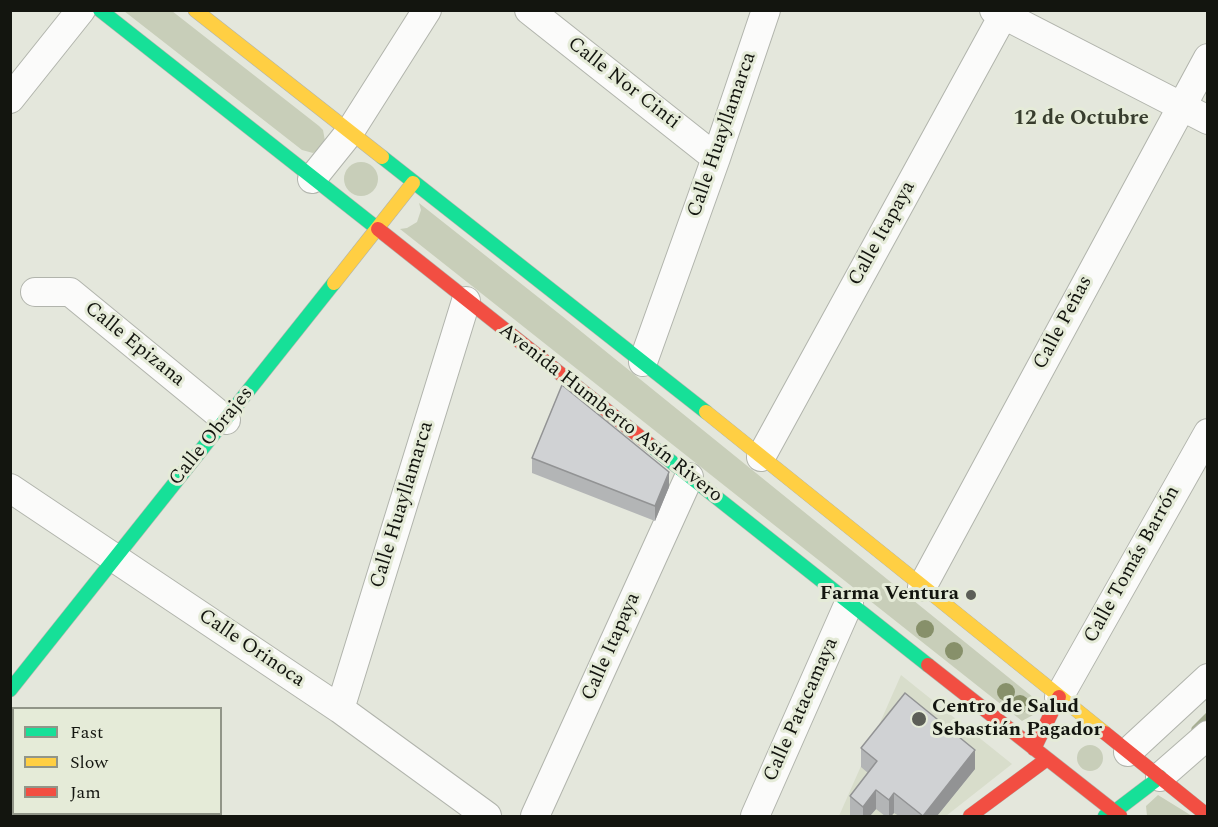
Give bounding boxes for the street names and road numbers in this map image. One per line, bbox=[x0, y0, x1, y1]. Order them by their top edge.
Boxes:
street label: Calle Nor Cinti bbox=[562, 33, 684, 135]
street label: Calle Huayllamarca bbox=[683, 49, 763, 221]
street label: Calle Itapaya bbox=[844, 178, 922, 290]
street label: Calle Peñas bbox=[1029, 272, 1099, 374]
street label: Calle Epizana bbox=[79, 297, 189, 393]
street label: Avenida Humberto Asín Rivero bbox=[493, 319, 727, 509]
street label: Calle Obrajes bbox=[165, 383, 259, 491]
street label: Calle Huayllamarca bbox=[366, 419, 440, 591]
street label: Calle Tomás Barrón bbox=[1080, 482, 1186, 648]
street label: Calle Itapaya bbox=[577, 589, 647, 705]
street label: Calle Orinoca bbox=[193, 605, 309, 693]
street label: Calle Patacamaya bbox=[759, 634, 845, 786]

